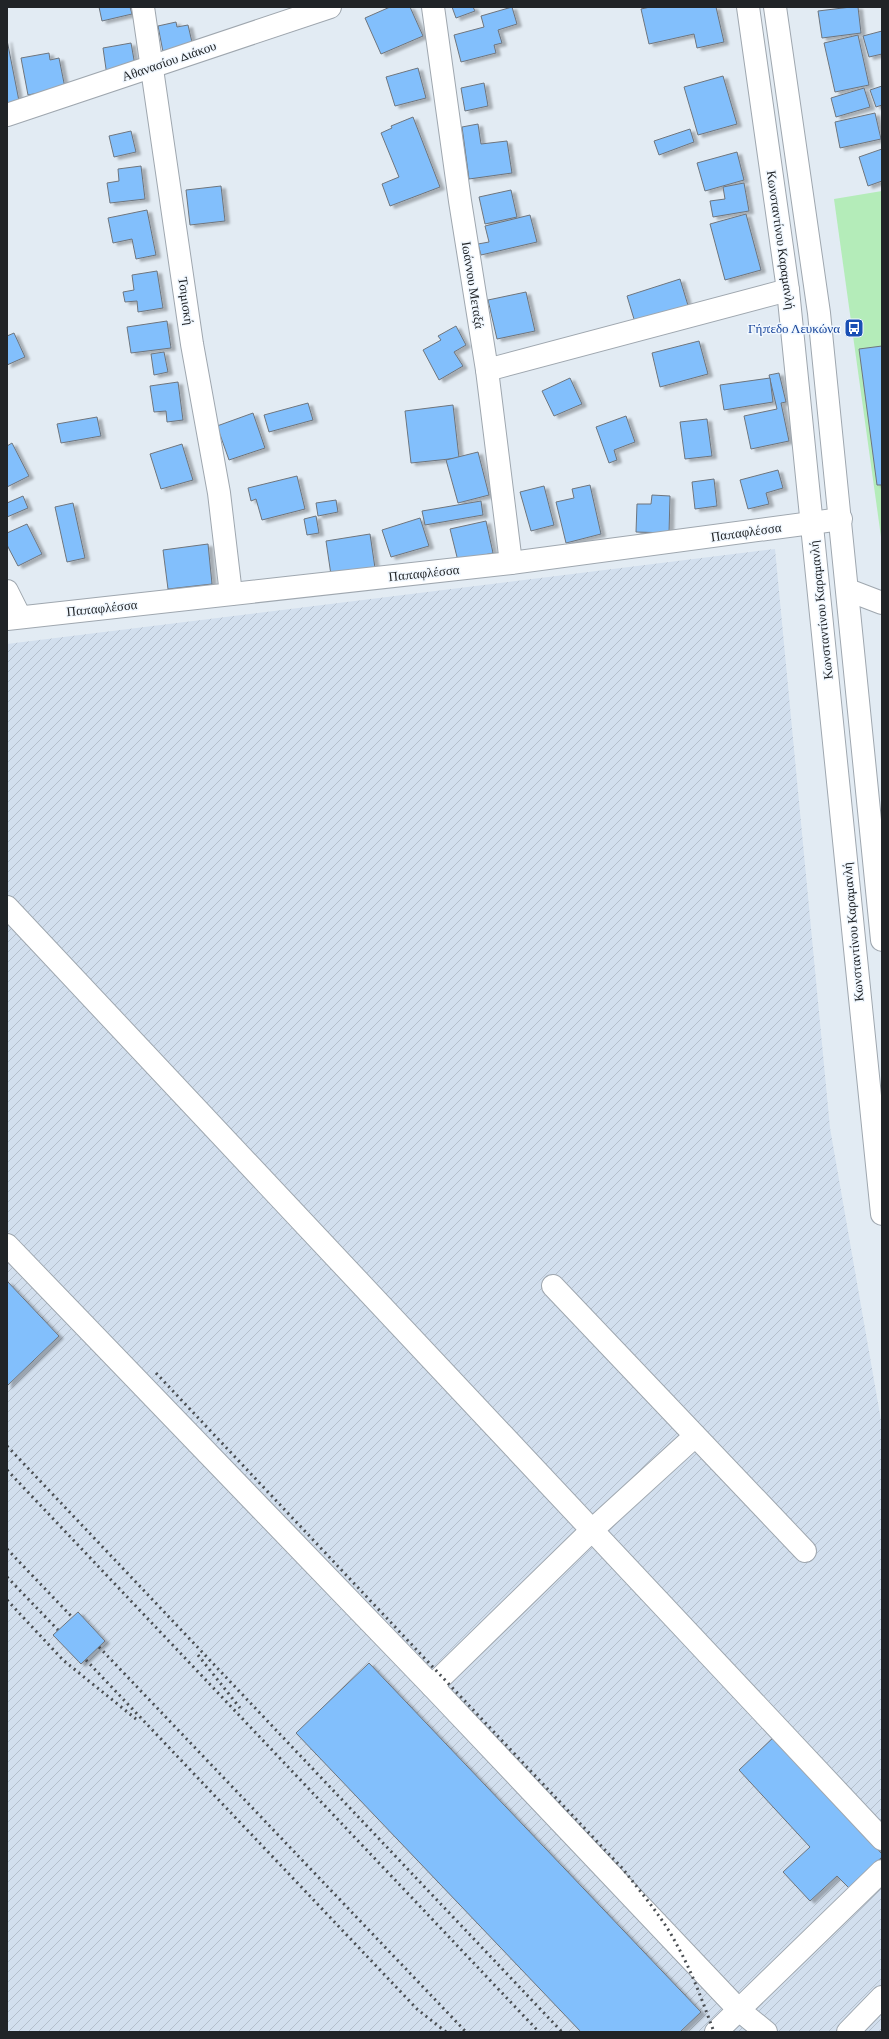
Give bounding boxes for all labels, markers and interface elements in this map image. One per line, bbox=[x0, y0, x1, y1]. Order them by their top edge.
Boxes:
street label: Αθανασίου Διάκου bbox=[120, 38, 218, 84]
street label: Κωνσταντίνου Καραμανλή bbox=[764, 170, 798, 311]
street label: Ιωάννου Μεταξά bbox=[459, 240, 487, 330]
street label: Τσιμισκή bbox=[175, 276, 197, 326]
bus stop icon: Γήπεδο Λευκώνα bbox=[843, 317, 865, 339]
place label: Γήπεδο Λευκώνα bbox=[748, 321, 840, 336]
street label: Παπαφλέσσα bbox=[710, 520, 782, 544]
street label: Κωνσταντίνου Καραμανλή bbox=[806, 539, 836, 680]
street label: Παπαφλέσσα bbox=[388, 562, 460, 584]
street label: Παπαφλέσσα bbox=[66, 597, 138, 619]
street label: Κωνσταντίνου Καραμανλή bbox=[839, 861, 867, 1002]

